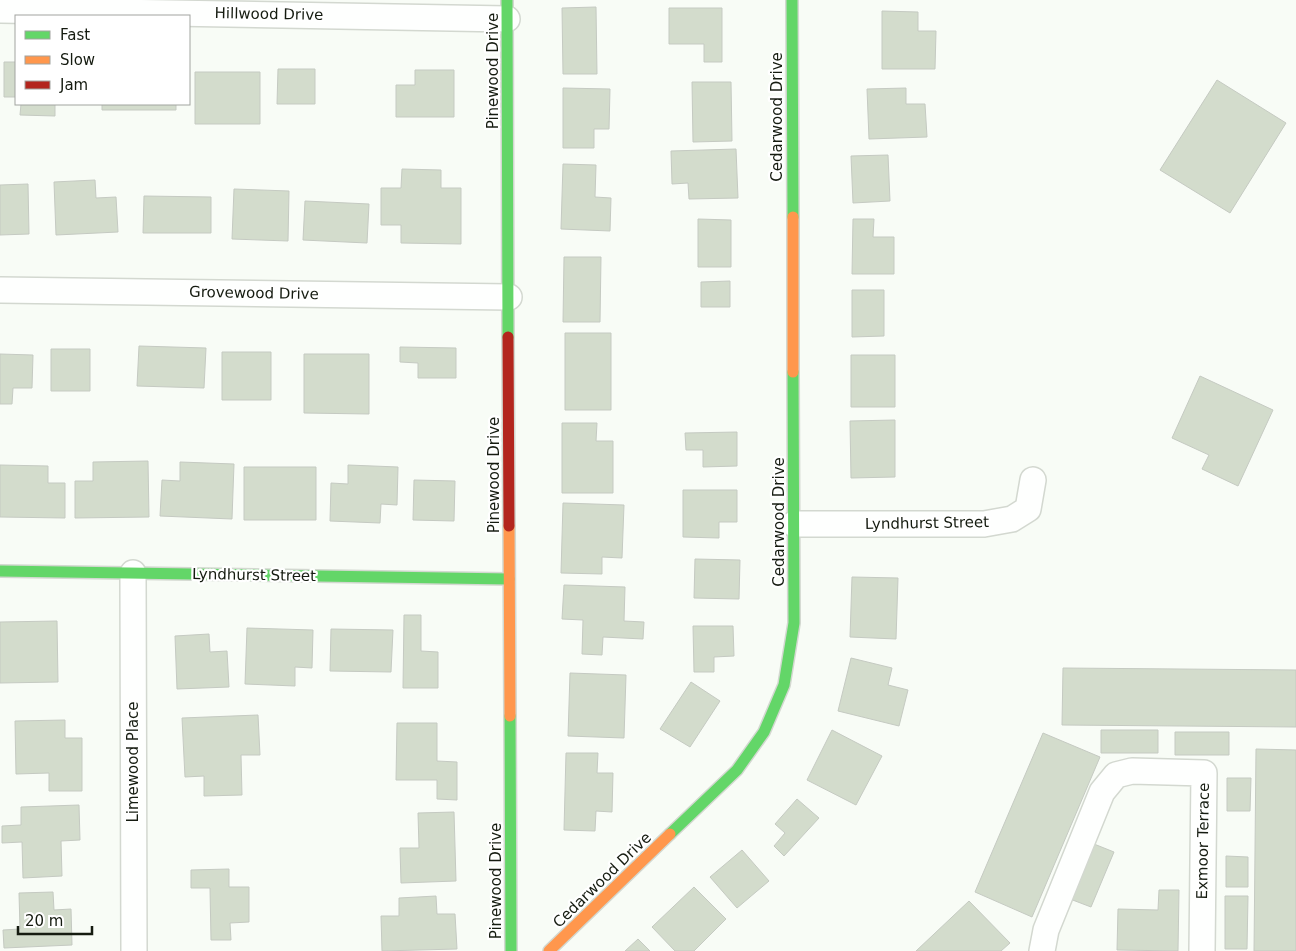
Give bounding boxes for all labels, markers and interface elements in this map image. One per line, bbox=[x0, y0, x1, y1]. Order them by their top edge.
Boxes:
street label: Hillwood Drive bbox=[215, 4, 323, 24]
street label: Pinewood Drive bbox=[484, 13, 502, 129]
legend bbox=[15, 15, 190, 105]
text: Fast bbox=[60, 26, 90, 44]
text: Slow bbox=[60, 51, 95, 69]
street label: Cedarwood Drive bbox=[768, 52, 786, 182]
text: Jam bbox=[59, 76, 88, 94]
street label: Grovewood Drive bbox=[189, 283, 319, 303]
street label: Pinewood Drive bbox=[485, 417, 503, 533]
street label: Cedarwood Drive bbox=[770, 457, 788, 587]
street label: Lyndhurst Street bbox=[865, 513, 989, 533]
street label: Lyndhurst Street bbox=[192, 565, 316, 585]
street label: Limewood Place bbox=[124, 701, 142, 823]
street label: Exmoor Terrace bbox=[1193, 782, 1213, 900]
street label: Pinewood Drive bbox=[487, 823, 505, 939]
street label: Cedarwood Drive bbox=[549, 829, 655, 931]
scale bar bbox=[18, 904, 91, 936]
text: 20 m bbox=[25, 912, 63, 930]

